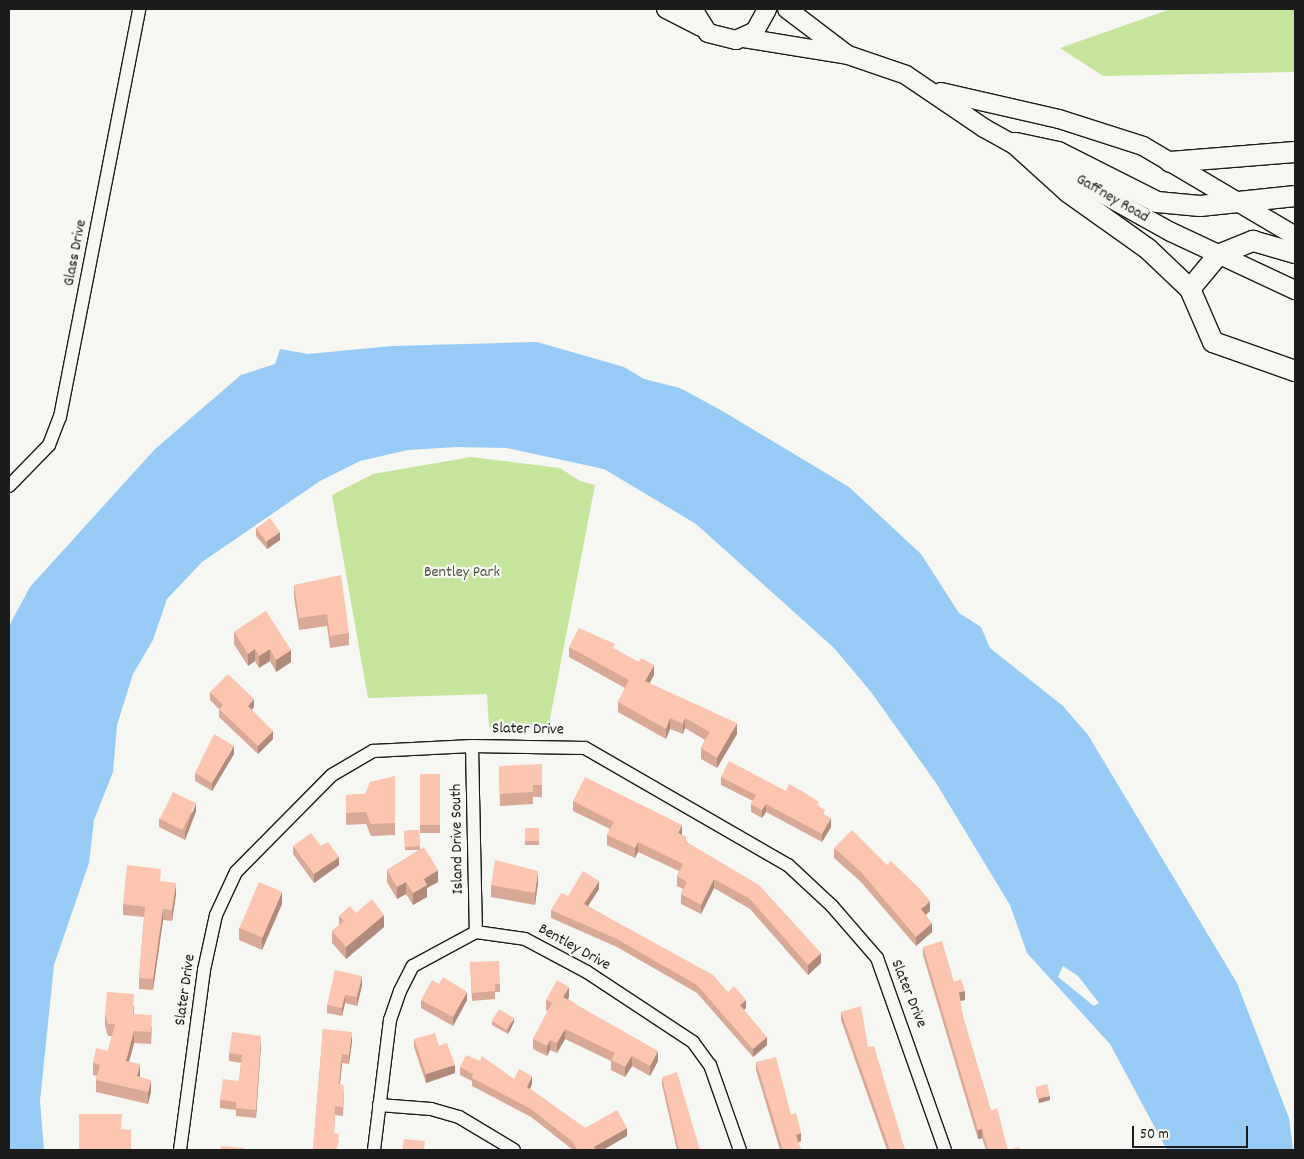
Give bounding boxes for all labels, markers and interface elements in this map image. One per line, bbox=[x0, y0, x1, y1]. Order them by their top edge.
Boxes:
street label: Gaffney Road bbox=[1072, 170, 1152, 228]
street label: Glass Drive bbox=[60, 218, 92, 288]
park label: Bentley Park bbox=[424, 563, 500, 583]
street label: Slater Drive bbox=[492, 720, 564, 740]
street label: Island Drive South bbox=[447, 784, 469, 894]
street label: Bentley Drive bbox=[534, 920, 614, 976]
street label: Slater Drive bbox=[172, 953, 200, 1027]
street label: Slater Drive bbox=[886, 957, 930, 1031]
scale bar bbox=[1134, 1116, 1250, 1148]
text: 50 m bbox=[1140, 1124, 1169, 1146]

